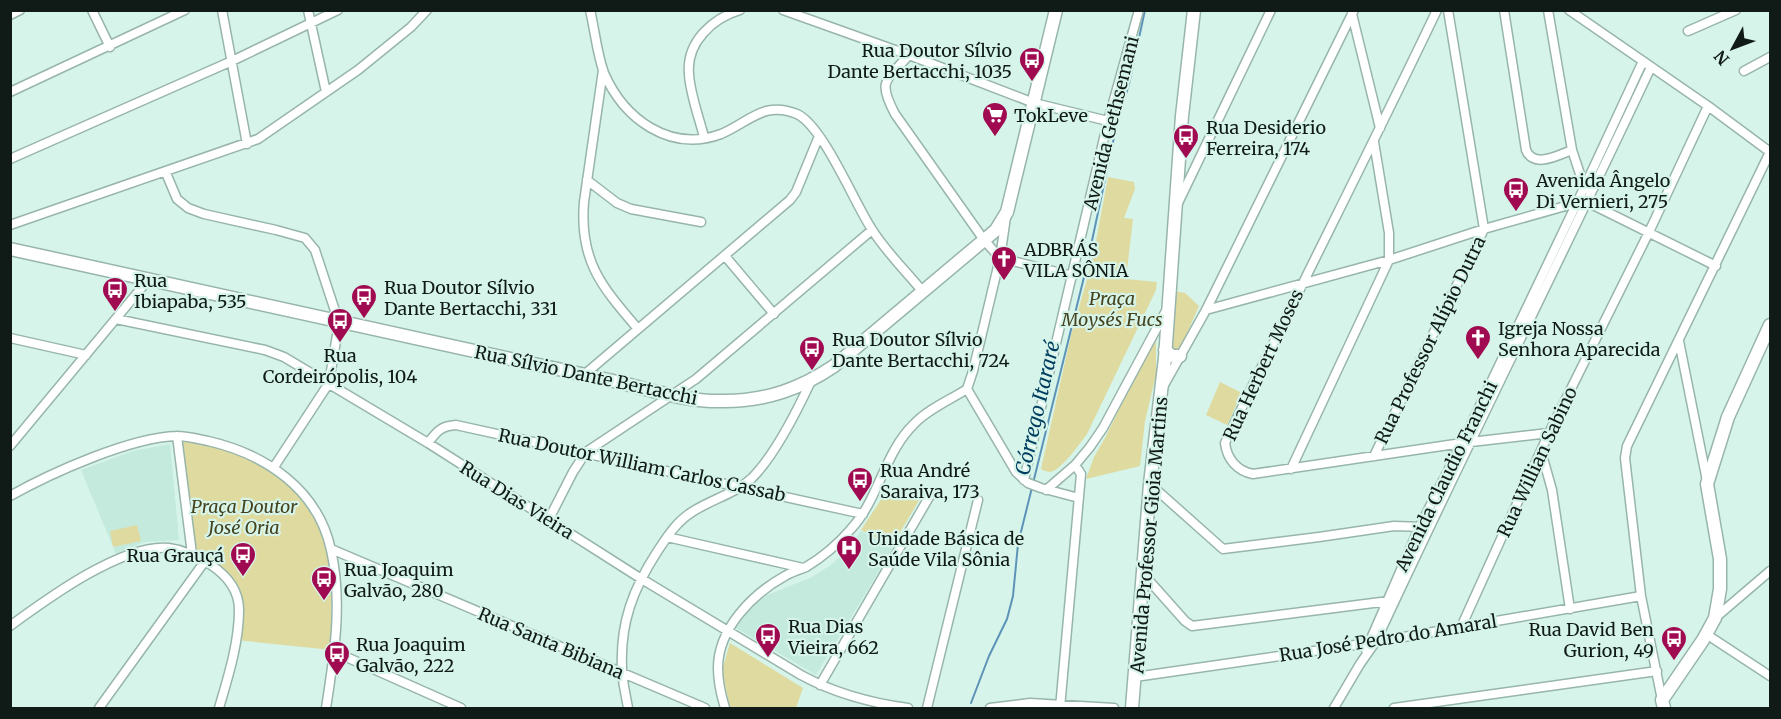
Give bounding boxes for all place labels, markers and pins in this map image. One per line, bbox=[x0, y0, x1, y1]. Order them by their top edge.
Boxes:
place label: Rua Doutor Sílvio Dante Bertacchi, 1035 bbox=[828, 39, 1012, 83]
bus stop icon: Rua Doutor Sílvio Dante Bertacchi, 1035 bbox=[1017, 45, 1047, 83]
supermarket icon: TokLeve bbox=[980, 100, 1010, 138]
place label: TokLeve bbox=[1014, 104, 1088, 127]
place label: Rua Desiderio Ferreira, 174 bbox=[1206, 116, 1326, 160]
bus stop icon: Rua Desiderio Ferreira, 174 bbox=[1171, 122, 1201, 160]
place label: Avenida Ângelo Di Vernieri, 275 bbox=[1535, 169, 1670, 213]
bus stop icon: Avenida Ângelo Di Vernieri, 275 bbox=[1501, 175, 1531, 213]
place label: ADBRÁS VILA SÔNIA bbox=[1023, 238, 1129, 282]
church icon: ADBRÁS VILA SÔNIA bbox=[989, 244, 1019, 282]
place label: Rua Ibiapaba, 535 bbox=[134, 269, 247, 313]
bus stop icon: Rua Ibiapaba, 535 bbox=[100, 275, 130, 313]
place label: Rua Doutor Sílvio Dante Bertacchi, 331 bbox=[384, 276, 558, 320]
bus stop icon: Rua Doutor Sílvio Dante Bertacchi, 331 bbox=[349, 282, 379, 320]
bus stop icon: Rua Cordeirópolis, 104 bbox=[325, 306, 355, 344]
place label: Igreja Nossa Senhora Aparecida bbox=[1498, 317, 1661, 361]
church icon: Igreja Nossa Senhora Aparecida bbox=[1463, 323, 1493, 361]
place label: Rua Doutor Sílvio Dante Bertacchi, 724 bbox=[832, 328, 1010, 372]
bus stop icon: Rua Doutor Sílvio Dante Bertacchi, 724 bbox=[797, 334, 827, 372]
place label: Rua Cordeirópolis, 104 bbox=[263, 344, 417, 388]
place label: Rua André Saraiva, 173 bbox=[880, 459, 980, 503]
bus stop icon: Rua André Saraiva, 173 bbox=[845, 465, 875, 503]
place label: Unidade Básica de Saúde Vila Sônia bbox=[868, 527, 1024, 571]
hospital icon: Unidade Básica de Saúde Vila Sônia bbox=[834, 533, 864, 571]
bus stop icon: Rua Grauçá bbox=[228, 540, 258, 578]
place label: Rua Grauçá bbox=[127, 544, 224, 567]
place label: Rua Joaquim Galvão, 280 bbox=[344, 558, 454, 602]
bus stop icon: Rua Joaquim Galvão, 280 bbox=[309, 564, 339, 602]
place label: Rua Dias Vieira, 662 bbox=[787, 615, 879, 659]
place label: Rua David Ben Gurion, 49 bbox=[1529, 618, 1654, 662]
bus stop icon: Rua Dias Vieira, 662 bbox=[753, 621, 783, 659]
bus stop icon: Rua David Ben Gurion, 49 bbox=[1659, 624, 1689, 662]
place label: Rua Joaquim Galvão, 222 bbox=[356, 633, 466, 677]
bus stop icon: Rua Joaquim Galvão, 222 bbox=[322, 639, 352, 677]

